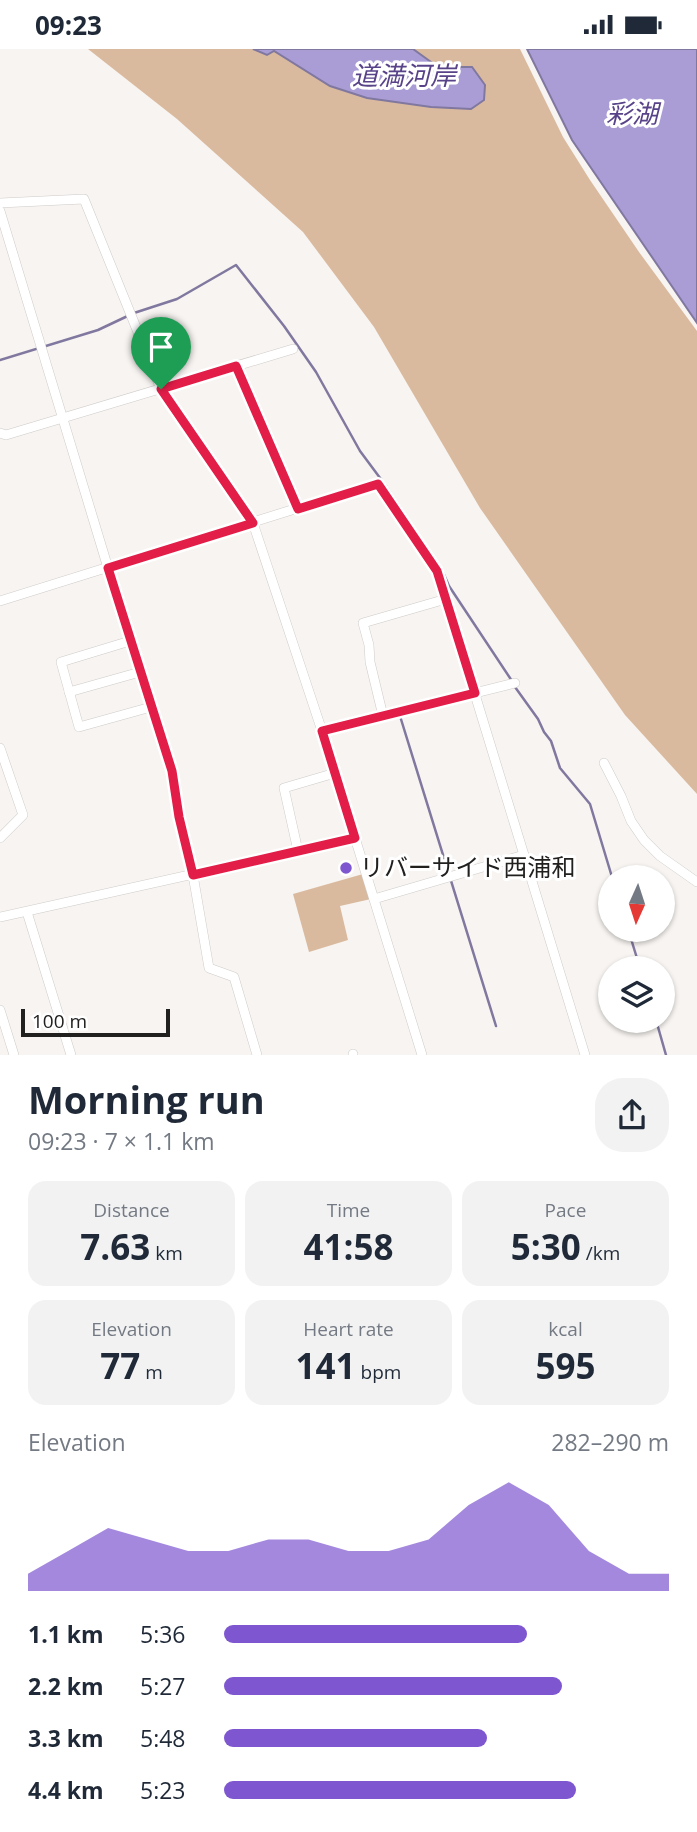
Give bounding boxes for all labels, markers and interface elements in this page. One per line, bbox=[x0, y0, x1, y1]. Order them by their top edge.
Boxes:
text: 09:23 bbox=[35, 7, 102, 43]
water label: 道満河岸 bbox=[352, 57, 459, 93]
water label: 彩湖 bbox=[606, 95, 662, 131]
pin bbox=[131, 317, 191, 389]
icon: arrive bbox=[142, 328, 180, 366]
place label: リバーサイド西浦和 bbox=[360, 850, 576, 883]
marker: リバーサイド西浦和 bbox=[338, 860, 354, 876]
north arrow bbox=[598, 865, 676, 941]
map controls bbox=[598, 865, 675, 1033]
button: layers bbox=[598, 956, 675, 1033]
scale bar bbox=[21, 1006, 170, 1038]
text: 100 m bbox=[32, 1008, 87, 1034]
text: Morning run bbox=[28, 1073, 265, 1125]
button: share bbox=[595, 1078, 669, 1152]
text: 09:23 · 7 × 1.1 km bbox=[28, 1125, 215, 1157]
text: Distance bbox=[93, 1197, 170, 1223]
text: Time bbox=[327, 1197, 370, 1223]
text: Pace bbox=[545, 1197, 586, 1223]
text: 7.63 bbox=[80, 1223, 150, 1270]
text: 41:58 bbox=[303, 1223, 394, 1270]
text: 5:30 bbox=[511, 1223, 581, 1270]
text: km bbox=[150, 1240, 183, 1266]
text: /km bbox=[581, 1240, 620, 1266]
text: Elevation bbox=[91, 1316, 172, 1342]
text: Heart rate bbox=[303, 1316, 394, 1342]
text: kcal bbox=[548, 1316, 583, 1342]
text: 77 bbox=[100, 1342, 140, 1389]
text: 141 bbox=[296, 1342, 356, 1389]
text: 595 bbox=[535, 1342, 596, 1389]
text: m bbox=[140, 1359, 163, 1385]
text: bpm bbox=[356, 1359, 401, 1385]
text: Elevation bbox=[28, 1426, 126, 1458]
text: 282–290 m bbox=[551, 1426, 669, 1458]
text: 1.1 km bbox=[28, 1618, 104, 1650]
text: 5:36 bbox=[140, 1618, 186, 1650]
text: 2.2 km bbox=[28, 1670, 104, 1702]
text: 5:27 bbox=[140, 1670, 186, 1702]
text: 3.3 km bbox=[28, 1722, 104, 1754]
text: 5:48 bbox=[140, 1722, 186, 1754]
text: 4.4 km bbox=[28, 1774, 104, 1806]
text: 5:23 bbox=[140, 1774, 186, 1806]

